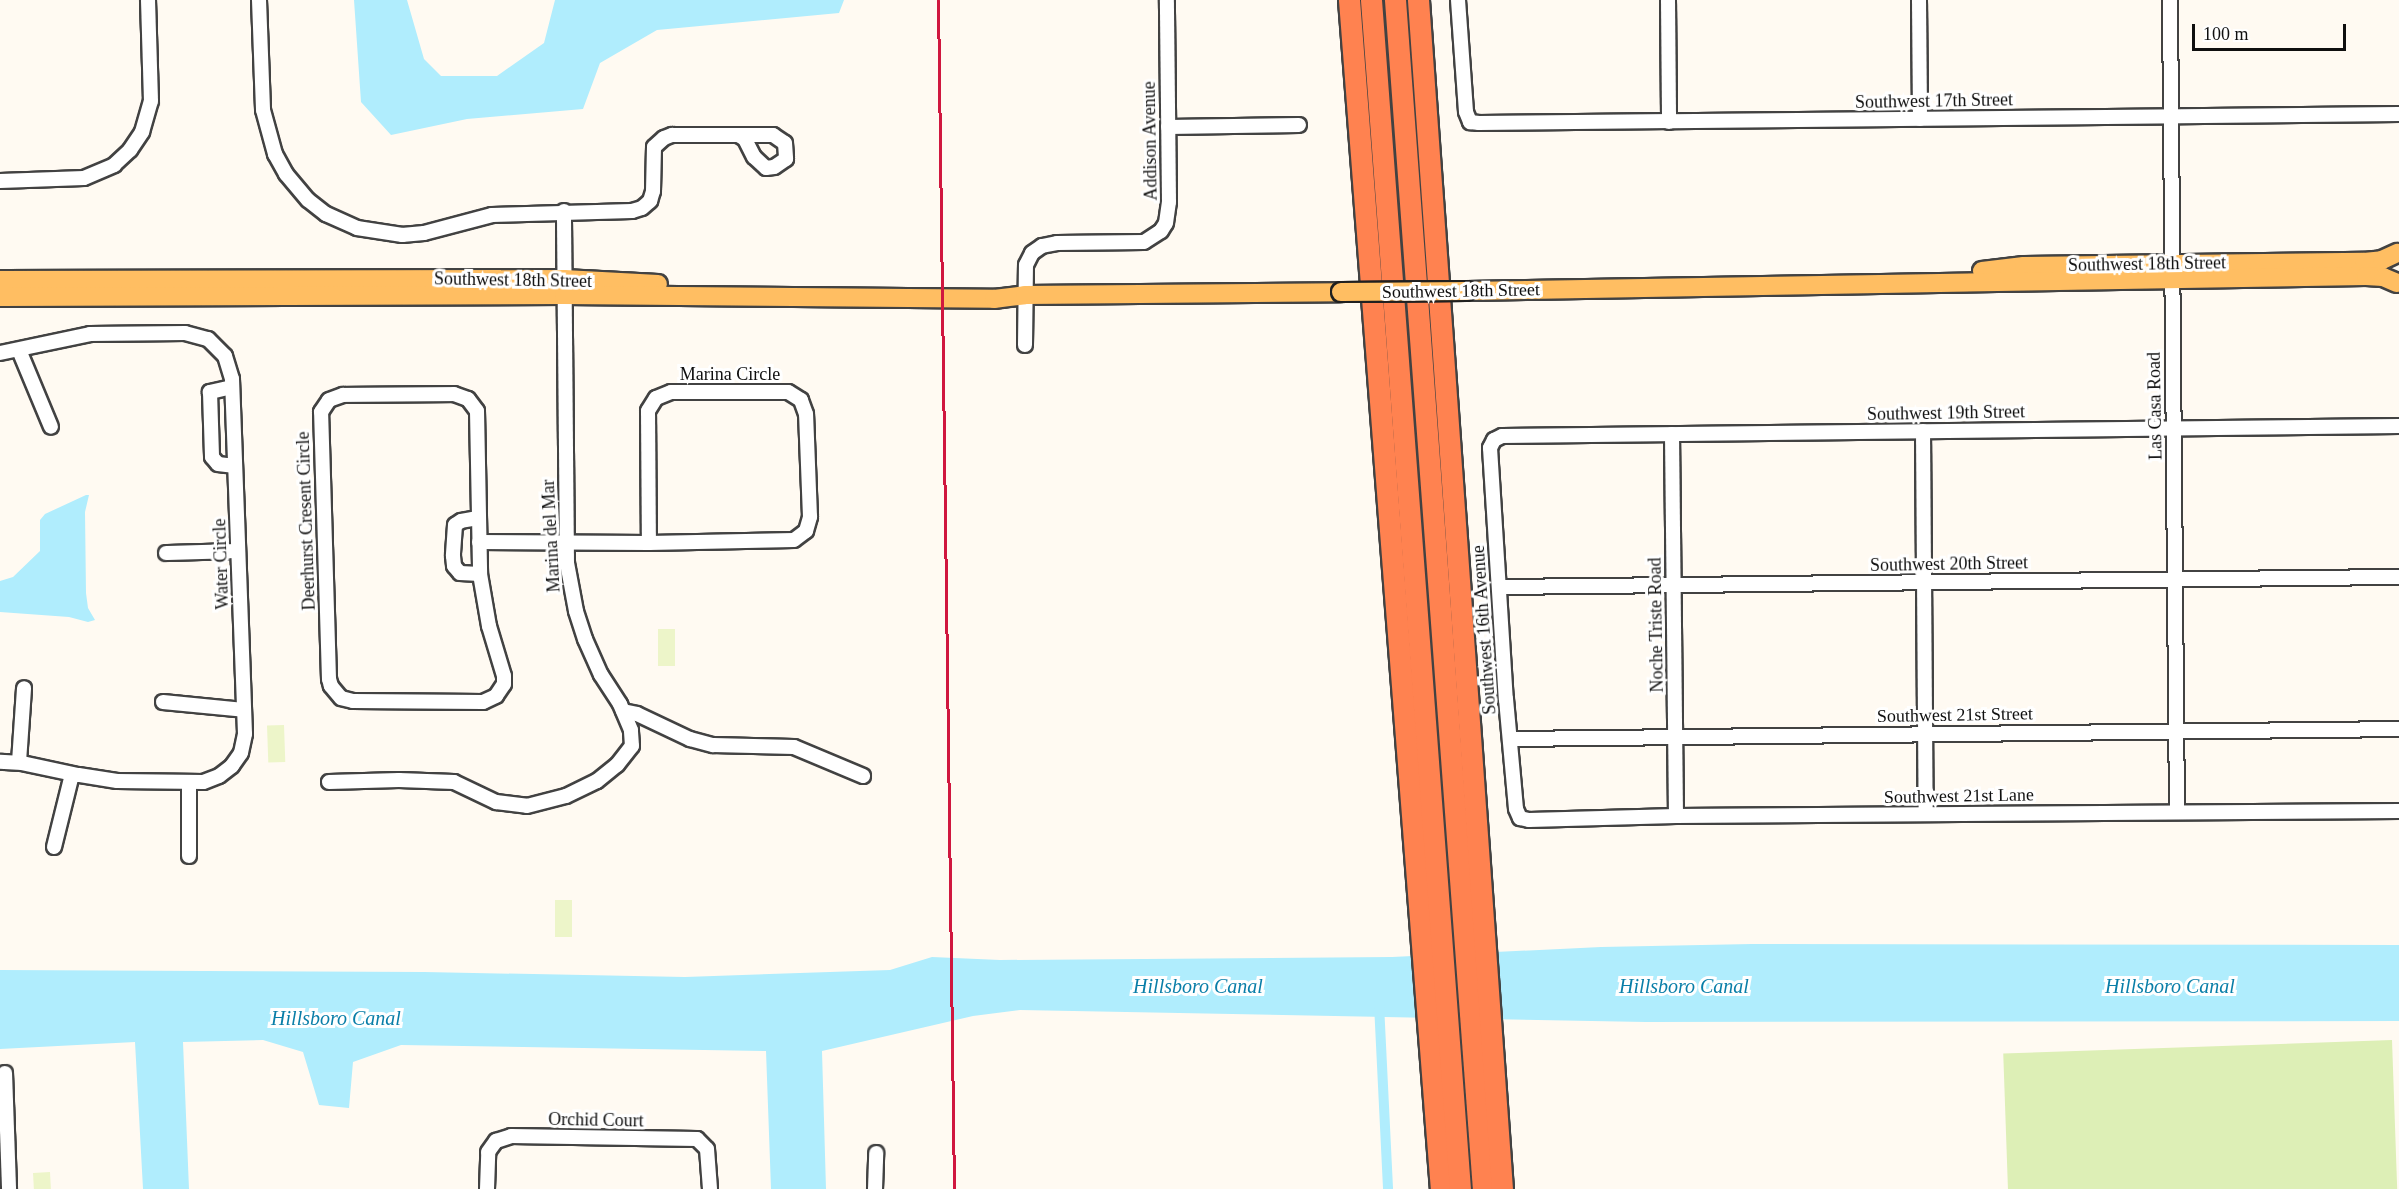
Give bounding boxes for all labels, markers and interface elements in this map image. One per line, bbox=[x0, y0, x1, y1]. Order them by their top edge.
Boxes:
scale bar bbox=[2195, 12, 2350, 50]
text: 100 m bbox=[2203, 24, 2249, 44]
street label: Addison Avenue bbox=[1138, 81, 1162, 201]
street label: Southwest 17th Street bbox=[1855, 89, 2013, 113]
street label: Southwest 18th Street bbox=[2068, 252, 2226, 276]
street label: Southwest 18th Street bbox=[434, 268, 592, 292]
street label: Southwest 18th Street bbox=[1382, 279, 1540, 303]
street label: Las Casa Road bbox=[2143, 352, 2167, 460]
street label: Marina Circle bbox=[680, 363, 780, 385]
street label: Southwest 19th Street bbox=[1867, 401, 2025, 425]
street label: Deerhurst Cresent Circle bbox=[292, 431, 320, 611]
street label: Marina del Mar bbox=[537, 479, 565, 593]
street label: Water Circle bbox=[209, 518, 233, 610]
street label: Southwest 16th Avenue bbox=[1467, 544, 1501, 716]
street label: Southwest 20th Street bbox=[1870, 552, 2028, 576]
street label: Noche Triste Road bbox=[1644, 557, 1668, 693]
street label: Southwest 21st Street bbox=[1877, 703, 2033, 727]
street label: Southwest 21st Lane bbox=[1884, 784, 2034, 808]
water label: Hillsboro Canal bbox=[1133, 974, 1263, 998]
water label: Hillsboro Canal bbox=[1619, 974, 1749, 998]
water label: Hillsboro Canal bbox=[2105, 974, 2235, 998]
water label: Hillsboro Canal bbox=[271, 1006, 401, 1030]
street label: Orchid Court bbox=[548, 1108, 644, 1132]

